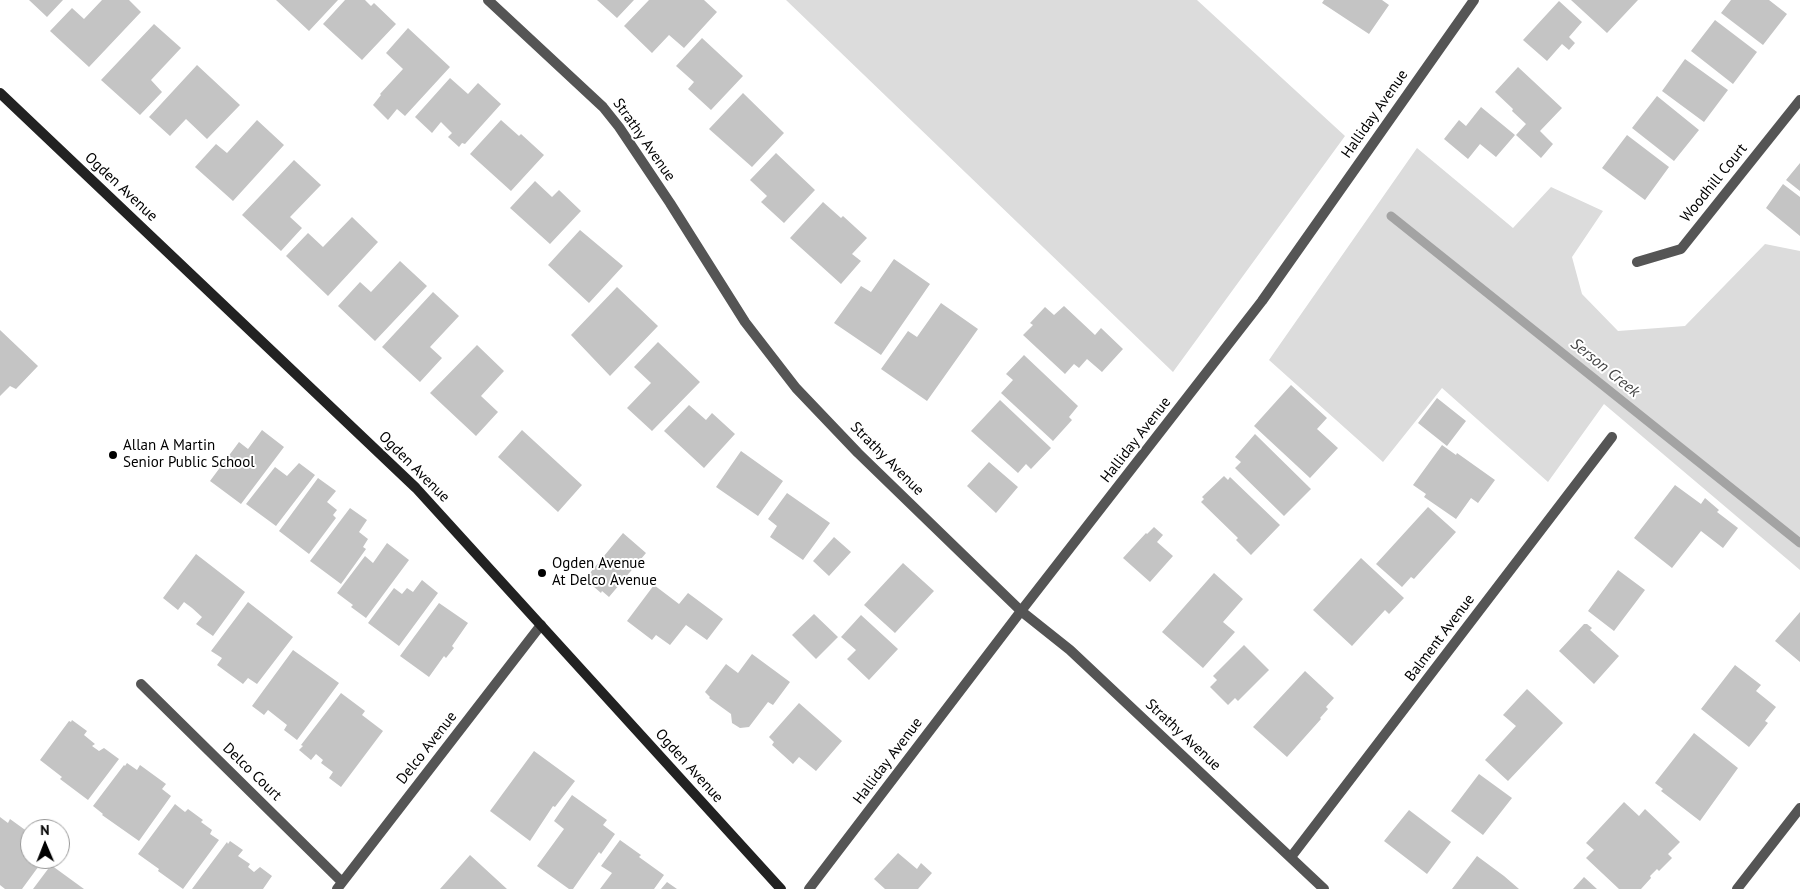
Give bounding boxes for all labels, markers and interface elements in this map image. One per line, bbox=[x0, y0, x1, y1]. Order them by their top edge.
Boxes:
street label: Halliday Avenue bbox=[1338, 66, 1412, 162]
street label: Strathy Avenue bbox=[609, 95, 679, 185]
street label: Woodhill Court bbox=[1677, 140, 1751, 226]
street label: Ogden Avenue bbox=[81, 149, 161, 225]
water label: Serson Creek bbox=[1567, 334, 1643, 402]
street label: Halliday Avenue bbox=[1097, 394, 1175, 486]
street label: Strathy Avenue bbox=[846, 418, 928, 500]
street label: Ogden Avenue bbox=[375, 428, 453, 506]
place label: Allan A Martin Senior Public School bbox=[123, 437, 255, 472]
marker: Allan A Martin Senior Public School bbox=[107, 449, 119, 461]
place label: Ogden Avenue At Delco Avenue bbox=[552, 555, 657, 590]
marker: Ogden Avenue At Delco Avenue bbox=[536, 567, 548, 579]
street label: Balment Avenue bbox=[1401, 591, 1479, 685]
street label: Strathy Avenue bbox=[1141, 695, 1225, 775]
street label: Delco Avenue bbox=[393, 708, 461, 788]
street label: Halliday Avenue bbox=[850, 714, 926, 808]
street label: Ogden Avenue bbox=[651, 725, 727, 807]
street label: Delco Court bbox=[219, 739, 285, 805]
north arrow bbox=[20, 819, 70, 869]
text: N bbox=[40, 821, 50, 839]

